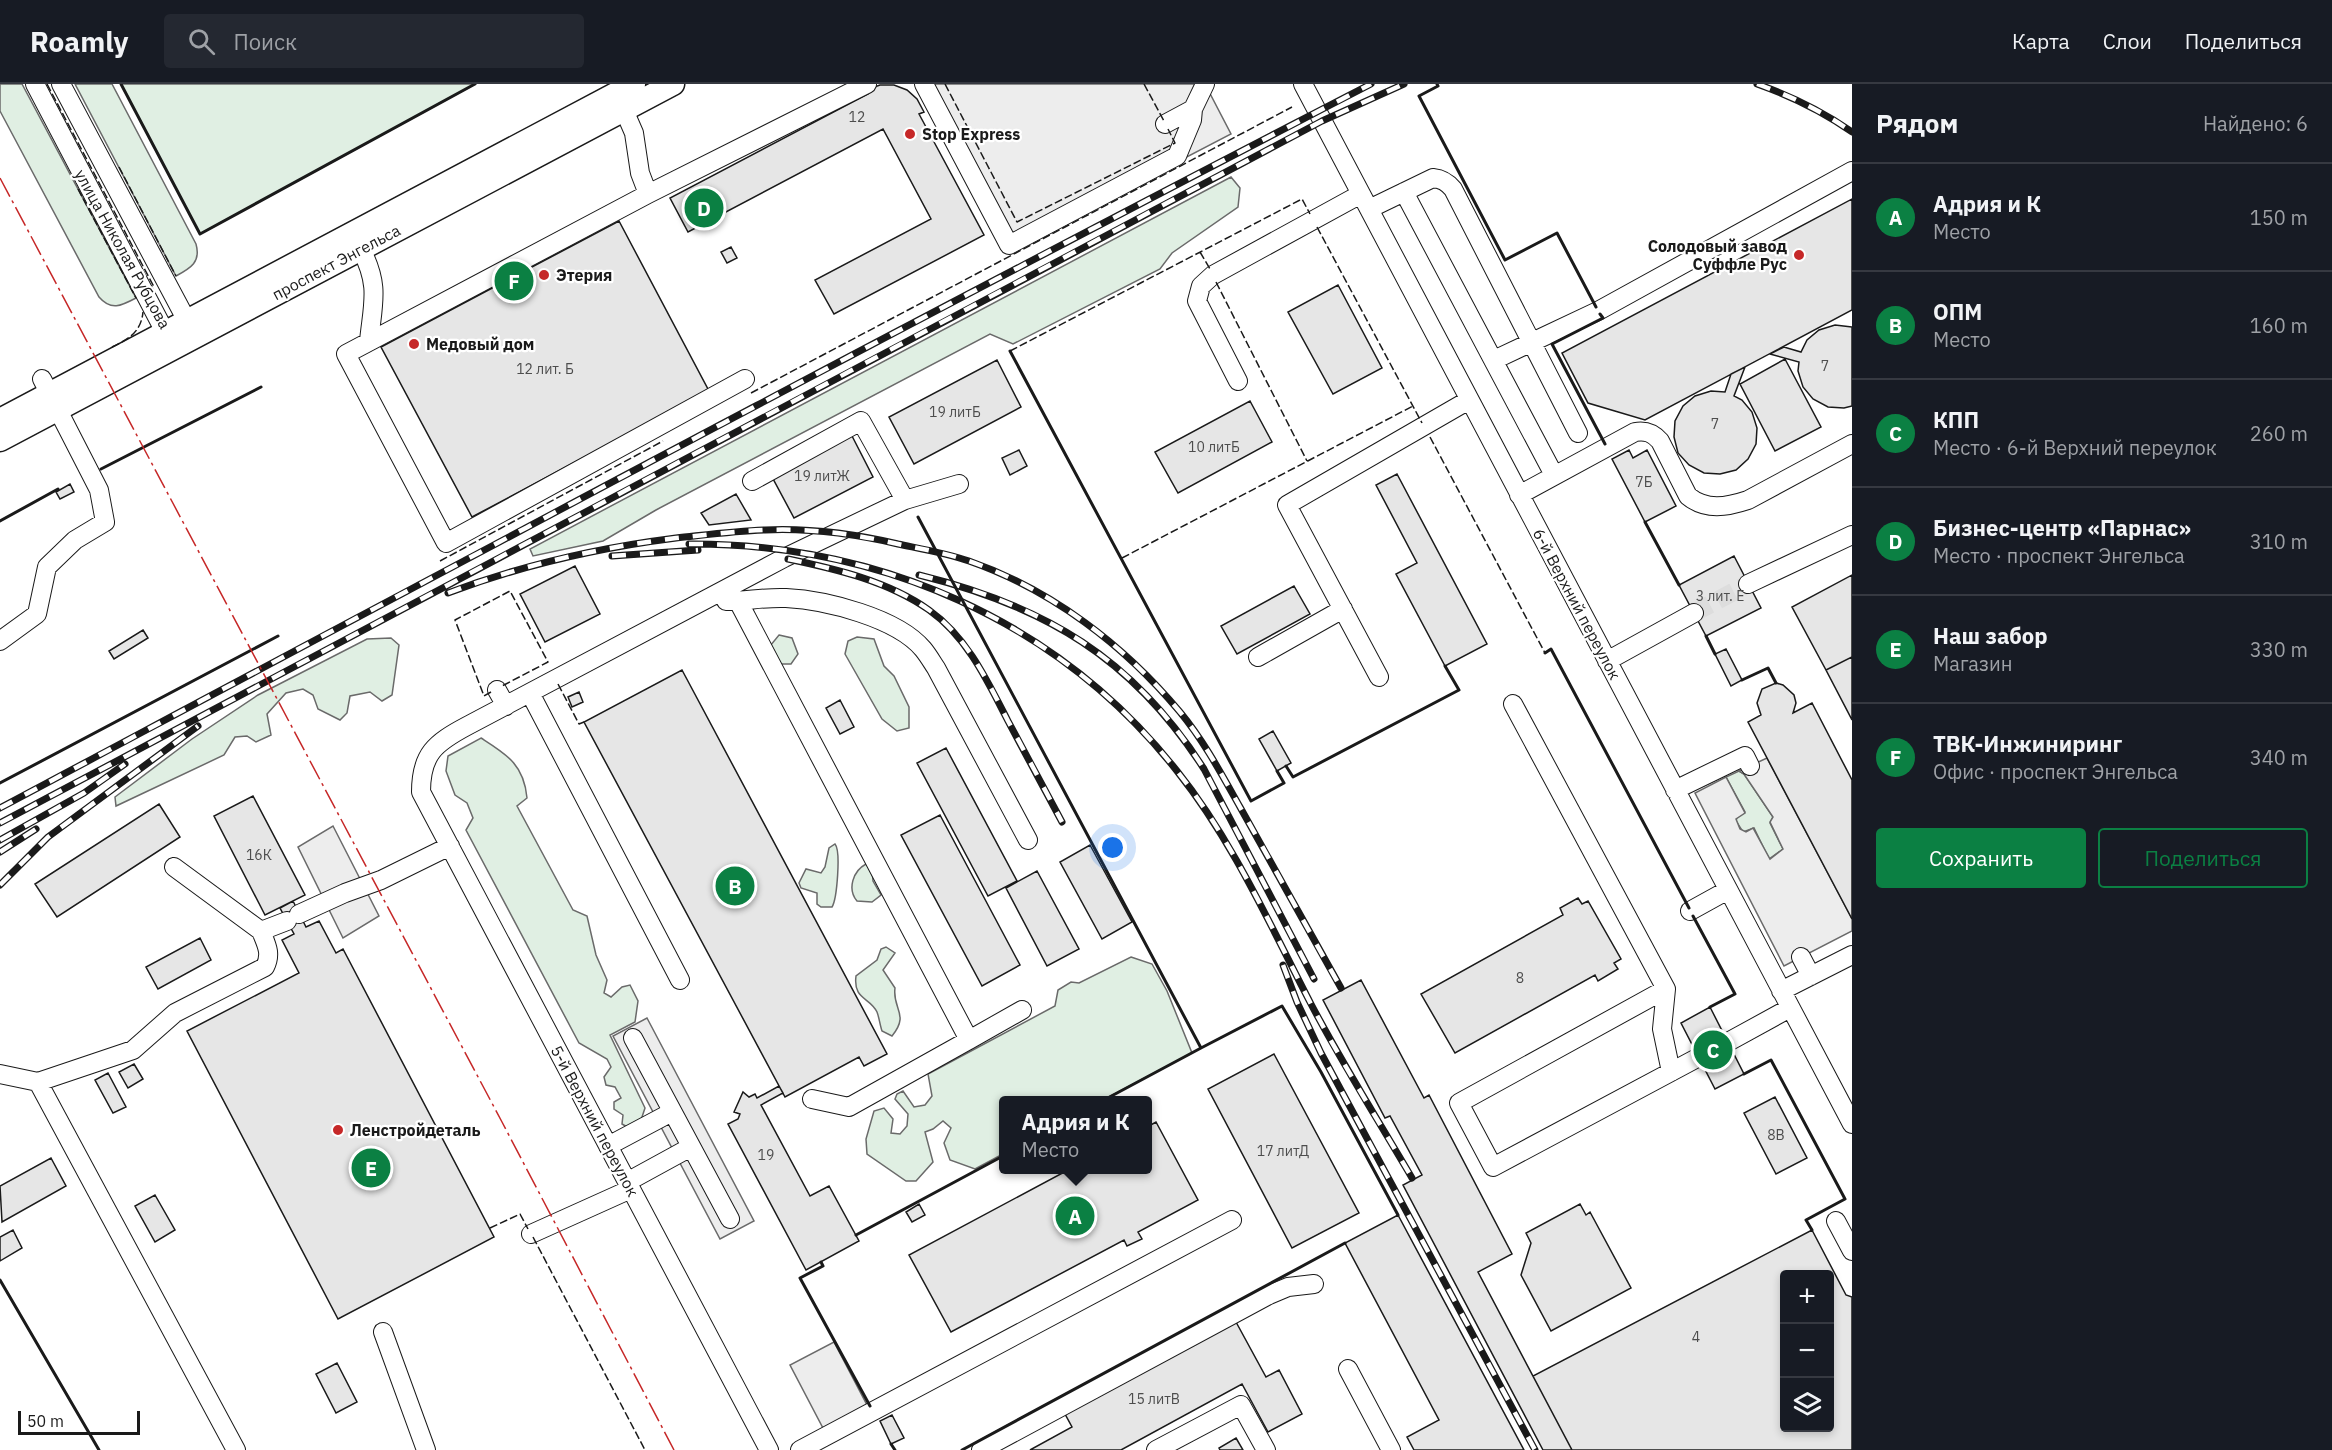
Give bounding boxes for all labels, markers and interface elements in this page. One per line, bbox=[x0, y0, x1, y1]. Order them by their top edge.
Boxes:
search box bbox=[164, 14, 584, 68]
text: Roamly bbox=[30, 23, 128, 60]
icon: search bbox=[185, 25, 218, 58]
text: Поиск bbox=[233, 27, 297, 56]
text: Карта bbox=[2012, 27, 2070, 55]
text: Слои bbox=[2103, 27, 2152, 55]
text: Поделиться bbox=[2185, 27, 2302, 55]
text: Рядом bbox=[1876, 106, 1958, 140]
house number: 12 bbox=[849, 108, 865, 126]
text: Найдено: 6 bbox=[2203, 110, 2308, 137]
place label: Stop Express bbox=[922, 124, 1020, 144]
marker: Stop Express bbox=[903, 127, 917, 141]
street label: улица Николая Рубцова bbox=[71, 166, 175, 333]
pin: D bbox=[684, 186, 724, 230]
text: Адрия и К bbox=[1933, 189, 2041, 218]
text: A bbox=[1889, 204, 1902, 231]
text: 150 m bbox=[2250, 204, 2308, 231]
text: Место bbox=[1933, 218, 1991, 245]
street label: проспект Энгельса bbox=[268, 220, 404, 304]
place label: Солодовый завод Суффле Рус bbox=[1648, 236, 1787, 274]
marker: Солодовый завод Суффле Рус bbox=[1792, 248, 1806, 262]
pin: F bbox=[494, 258, 534, 304]
place label: Этерия bbox=[556, 265, 612, 285]
marker: Этерия bbox=[537, 268, 551, 282]
text: ОПМ bbox=[1933, 297, 1982, 326]
text: B bbox=[1889, 312, 1902, 339]
text: 160 m bbox=[2250, 312, 2308, 339]
text: Место bbox=[1933, 326, 1991, 353]
place label: Медовый дом bbox=[426, 334, 534, 354]
marker: Медовый дом bbox=[407, 337, 421, 351]
house number: 7 bbox=[1821, 357, 1829, 375]
house number: 12 лит. Б bbox=[516, 360, 574, 378]
house number: 19 литБ bbox=[929, 403, 981, 421]
text: КПП bbox=[1933, 405, 1979, 434]
house number: 7 bbox=[1711, 415, 1719, 433]
text: C bbox=[1889, 420, 1902, 447]
text: 260 m bbox=[2250, 420, 2308, 447]
text: Место · 6-й Верхний переулок bbox=[1933, 434, 2217, 461]
house number: 10 литБ bbox=[1188, 438, 1240, 456]
house number: 19 литЖ bbox=[794, 467, 850, 485]
house number: 7Б bbox=[1635, 473, 1653, 491]
text: Бизнес-центр «Парнас» bbox=[1933, 513, 2191, 542]
street label: 6-й Верхний переулок bbox=[1529, 525, 1625, 683]
text: D bbox=[1889, 528, 1902, 555]
text: 310 m bbox=[2250, 528, 2308, 555]
text: Место · проспект Энгельса bbox=[1933, 542, 2185, 569]
house number: 3 лит. Е bbox=[1696, 587, 1744, 605]
text: Наш забор bbox=[1933, 621, 2048, 650]
text: E bbox=[1889, 636, 1902, 663]
text: 330 m bbox=[2250, 636, 2308, 663]
text: Магазин bbox=[1933, 650, 2013, 677]
text: ТВК-Инжиниринг bbox=[1933, 729, 2122, 758]
text: F bbox=[1890, 744, 1901, 771]
text: 340 m bbox=[2250, 744, 2308, 771]
text: Офис · проспект Энгельса bbox=[1933, 758, 2178, 785]
button: Сохранить bbox=[1876, 828, 2086, 888]
button: Поделиться bbox=[2098, 828, 2308, 888]
your location bbox=[1098, 833, 1127, 862]
house number: 16К bbox=[246, 846, 272, 864]
pin: B bbox=[716, 864, 754, 908]
house number: 8 bbox=[1516, 969, 1524, 987]
pin: C bbox=[1694, 1028, 1732, 1072]
street label: 5-й Верхний переулок bbox=[547, 1042, 643, 1200]
popup bbox=[999, 1096, 1152, 1174]
text: Адрия и К bbox=[1021, 1107, 1130, 1136]
place label: Ленстройдеталь bbox=[350, 1120, 480, 1140]
marker: Ленстройдеталь bbox=[331, 1123, 345, 1137]
house number: 8В bbox=[1767, 1126, 1785, 1144]
text: Место bbox=[1021, 1136, 1079, 1163]
house number: 17 литД bbox=[1257, 1142, 1309, 1160]
pin: E bbox=[352, 1146, 391, 1190]
house number: 19 bbox=[758, 1146, 774, 1164]
pin: A bbox=[1056, 1194, 1094, 1238]
map controls bbox=[1780, 1270, 1834, 1432]
button: + bbox=[1780, 1270, 1834, 1324]
button: − bbox=[1780, 1324, 1834, 1378]
house number: 4 bbox=[1692, 1328, 1700, 1346]
button: layers bbox=[1780, 1378, 1834, 1432]
house number: 15 литВ bbox=[1128, 1390, 1180, 1408]
scale bar bbox=[18, 1408, 140, 1436]
text: 50 m bbox=[27, 1411, 64, 1431]

